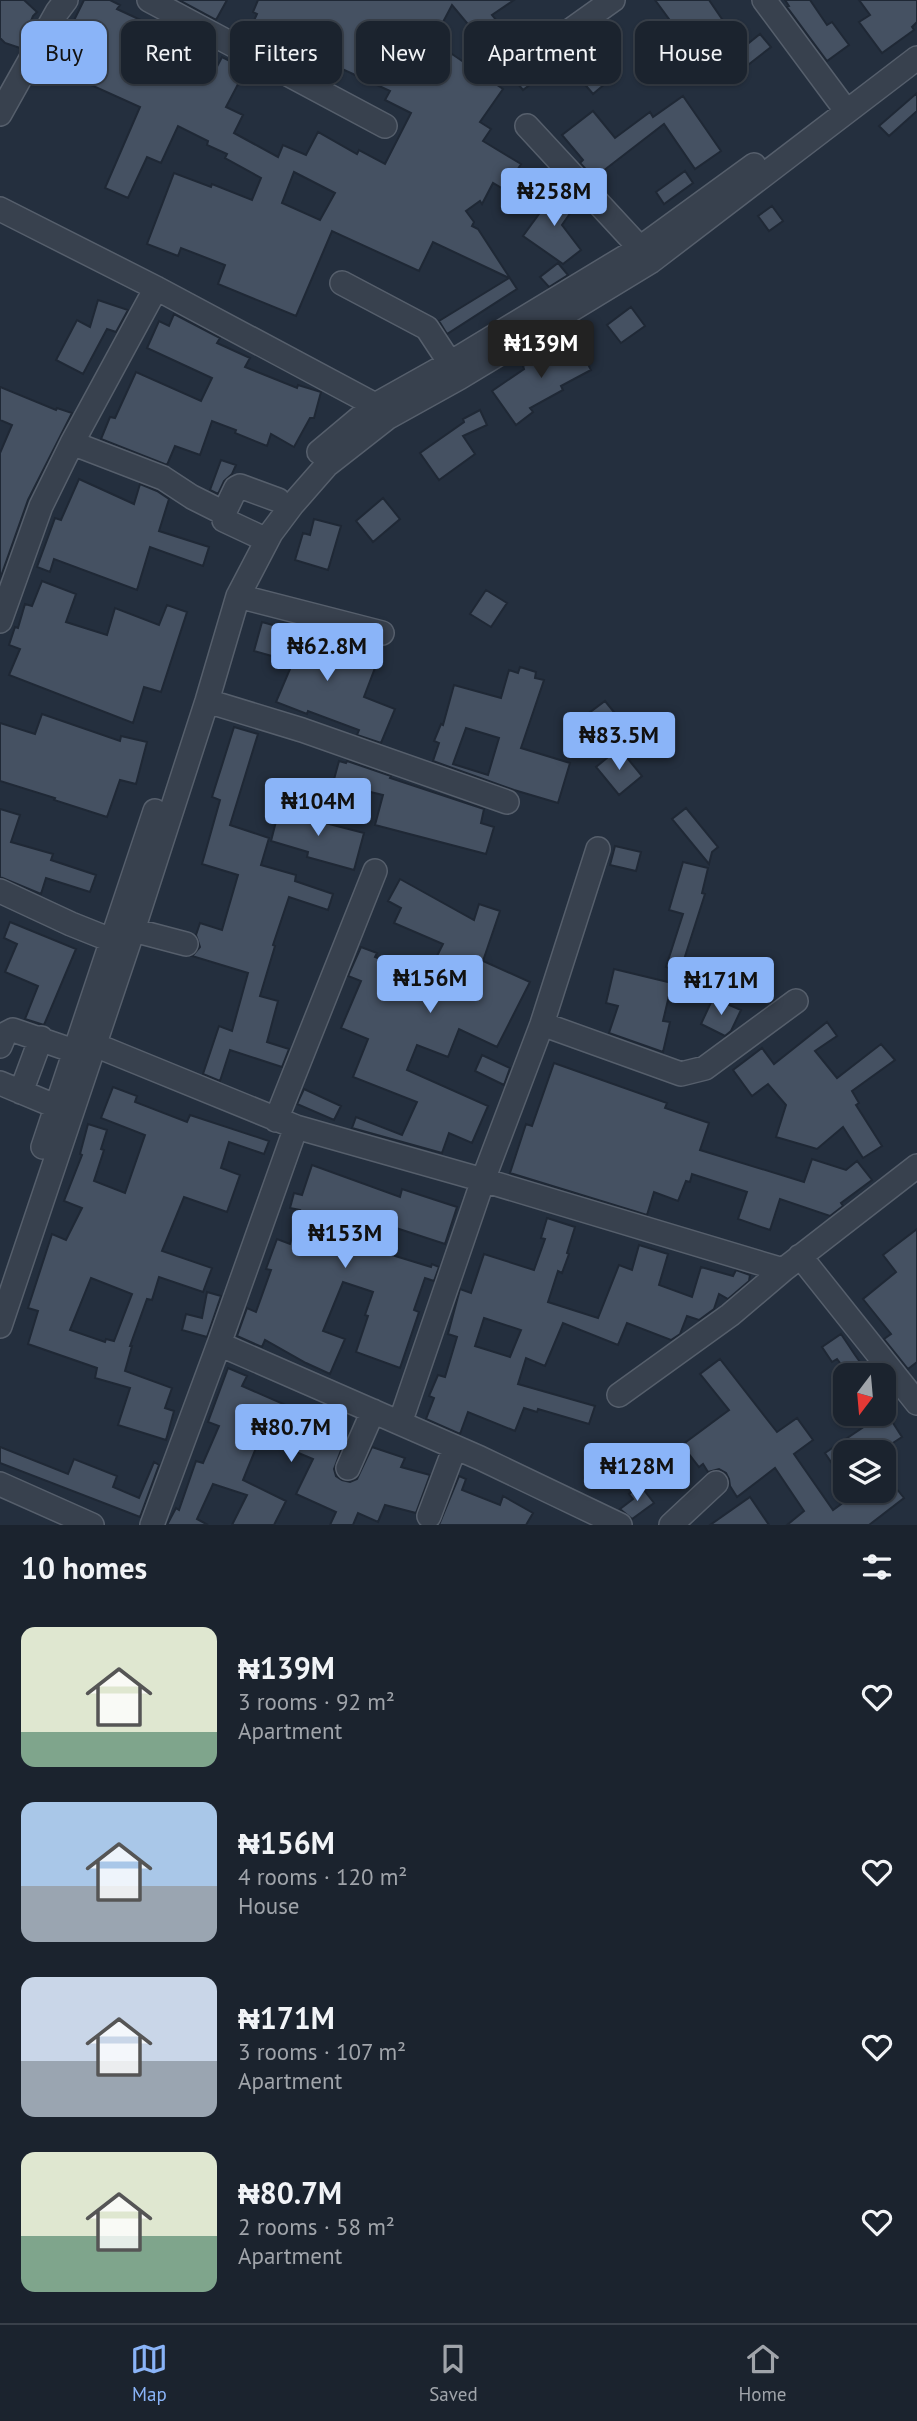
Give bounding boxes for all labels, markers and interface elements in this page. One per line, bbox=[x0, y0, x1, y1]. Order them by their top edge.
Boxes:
chip: Buy bbox=[21, 21, 107, 84]
chip: Rent bbox=[121, 21, 216, 84]
chip: Filters bbox=[230, 21, 342, 84]
chip: New bbox=[356, 21, 450, 84]
chip: Apartment bbox=[464, 21, 621, 84]
chip: House bbox=[635, 21, 747, 84]
pin: ₦258M bbox=[505, 168, 603, 228]
text: ₦258M bbox=[517, 176, 591, 205]
pin: ₦139M bbox=[492, 320, 590, 380]
text: ₦139M bbox=[504, 328, 578, 357]
pin: ₦62.8M bbox=[270, 624, 384, 683]
text: ₦62.8M bbox=[287, 631, 367, 660]
pin: ₦83.5M bbox=[562, 712, 676, 772]
text: ₦83.5M bbox=[579, 720, 659, 749]
pin: ₦104M bbox=[269, 778, 367, 838]
text: ₦104M bbox=[281, 786, 355, 815]
pin: ₦156M bbox=[381, 956, 479, 1015]
pin: ₦171M bbox=[672, 958, 770, 1017]
text: ₦156M bbox=[393, 963, 467, 992]
text: ₦171M bbox=[684, 965, 758, 994]
pin: ₦153M bbox=[296, 1210, 394, 1270]
text: ₦153M bbox=[308, 1218, 382, 1247]
north arrow bbox=[833, 1363, 896, 1426]
map controls bbox=[833, 1363, 896, 1503]
pin: ₦80.7M bbox=[234, 1404, 348, 1464]
text: ₦80.7M bbox=[251, 1412, 331, 1441]
button: layers bbox=[833, 1440, 896, 1503]
pin: ₦128M bbox=[588, 1444, 686, 1503]
text: ₦128M bbox=[600, 1451, 674, 1480]
text: 10 homes bbox=[21, 1548, 147, 1587]
icon: filters bbox=[858, 1548, 896, 1586]
text: ₦139M bbox=[238, 1648, 335, 1687]
icon: home bbox=[77, 1655, 161, 1739]
icon: heart bbox=[858, 1678, 896, 1716]
text: 3 rooms · 92 m² bbox=[238, 1687, 395, 1716]
text: Apartment bbox=[238, 1716, 342, 1745]
text: ₦156M bbox=[238, 1823, 335, 1862]
icon: home bbox=[77, 1830, 161, 1914]
icon: heart bbox=[858, 1853, 896, 1891]
text: 4 rooms · 120 m² bbox=[238, 1862, 407, 1891]
text: House bbox=[238, 1891, 300, 1920]
text: ₦171M bbox=[238, 1998, 335, 2037]
icon: home bbox=[77, 2005, 161, 2089]
icon: heart bbox=[858, 2028, 896, 2066]
text: 3 rooms · 107 m² bbox=[238, 2037, 406, 2066]
text: Apartment bbox=[238, 2066, 342, 2095]
text: ₦80.7M bbox=[238, 2173, 342, 2212]
icon: home bbox=[77, 2180, 161, 2264]
icon: heart bbox=[858, 2203, 896, 2241]
text: 2 rooms · 58 m² bbox=[238, 2212, 395, 2241]
text: Apartment bbox=[238, 2241, 342, 2270]
tab: Map bbox=[130, 2340, 168, 2406]
tab: Saved bbox=[429, 2340, 478, 2406]
tab: Home bbox=[738, 2340, 787, 2406]

